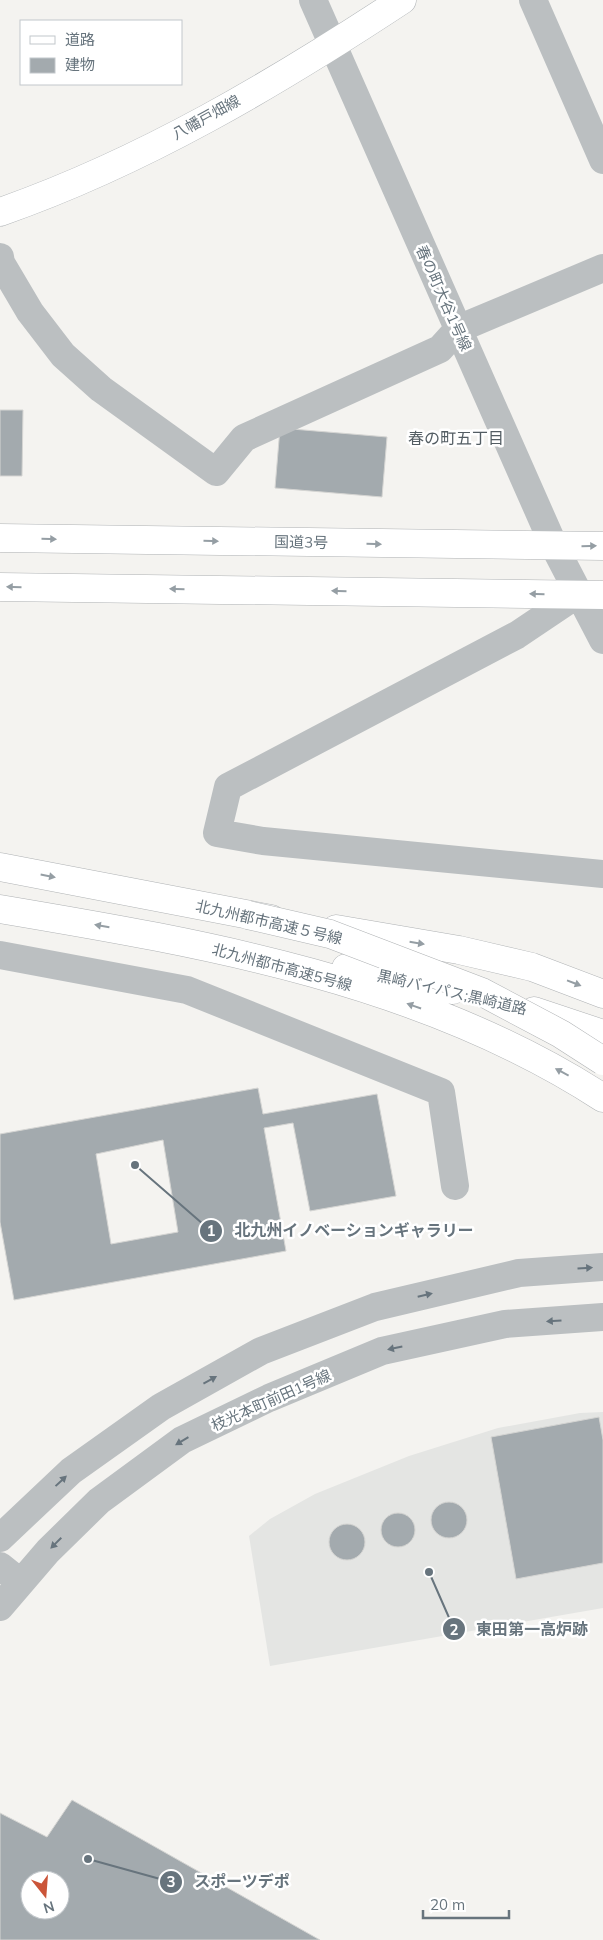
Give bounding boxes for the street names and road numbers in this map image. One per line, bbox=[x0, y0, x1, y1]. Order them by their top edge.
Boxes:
street label: 八幡戸畑線 bbox=[169, 91, 243, 143]
street label: 春の町大谷1号線 bbox=[412, 242, 476, 354]
street label: 国道3号 bbox=[274, 532, 328, 552]
street label: 北九州都市高速５号線 bbox=[194, 896, 344, 948]
street label: 北九州都市高速5号線 bbox=[210, 939, 354, 995]
street label: 黒崎バイパス;黒崎道路 bbox=[375, 966, 529, 1018]
street label: 枝光本町前田1号線 bbox=[208, 1365, 334, 1435]

